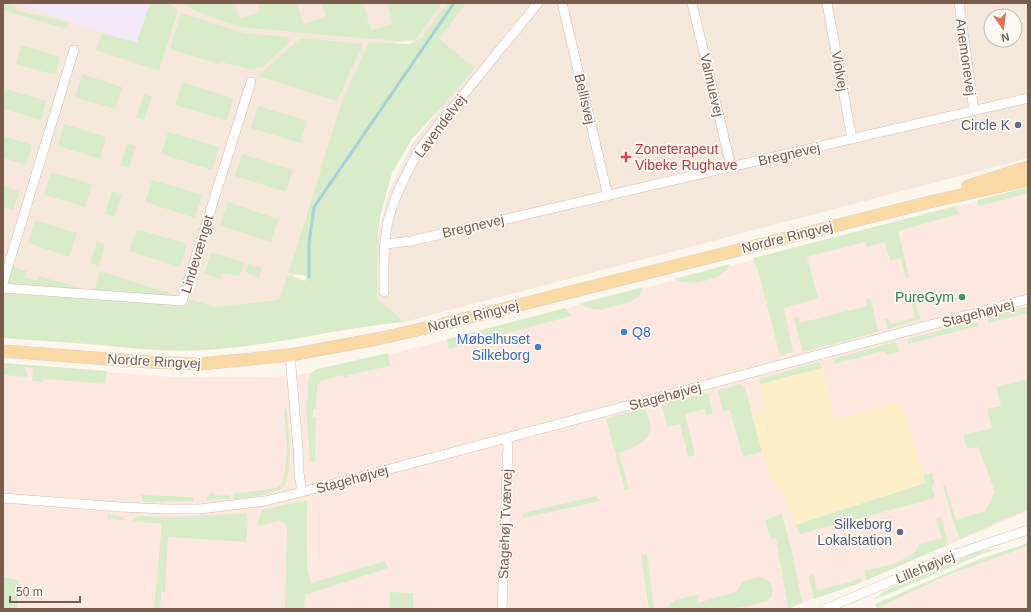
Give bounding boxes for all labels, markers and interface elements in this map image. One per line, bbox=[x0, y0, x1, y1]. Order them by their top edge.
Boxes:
north arrow bbox=[983, 8, 1023, 48]
street label: Anemonevej bbox=[953, 17, 979, 97]
text: N bbox=[1000, 31, 1011, 44]
street label: Violvej bbox=[829, 49, 851, 93]
street label: Valmuevej bbox=[697, 52, 727, 118]
street label: Bellisvej bbox=[571, 72, 599, 126]
street label: Lavendelvej bbox=[411, 91, 469, 161]
place label: Circle K bbox=[961, 117, 1011, 133]
marker: Circle K bbox=[1013, 120, 1023, 130]
street label: Bregnevej bbox=[756, 139, 822, 169]
place label: Zoneterapeut Vibeke Rughave bbox=[635, 141, 738, 173]
marker: Zoneterapeut Vibeke Rughave bbox=[620, 151, 632, 163]
street label: Bregnevej bbox=[440, 211, 506, 241]
street label: Lindevænget bbox=[178, 213, 217, 295]
street label: Nordre Ringvej bbox=[740, 218, 834, 256]
place label: PureGym bbox=[895, 289, 954, 305]
marker: PureGym bbox=[957, 292, 967, 302]
street label: Stagehøjvej bbox=[940, 296, 1016, 330]
street label: Nordre Ringvej bbox=[426, 297, 520, 335]
place label: Q8 bbox=[632, 324, 651, 340]
marker: Q8 bbox=[619, 327, 629, 337]
place label: Møbelhuset Silkeborg bbox=[457, 331, 530, 363]
marker: Møbelhuset Silkeborg bbox=[533, 342, 543, 352]
street label: Nordre Ringvej bbox=[107, 351, 201, 371]
street label: Stagehøjvej bbox=[627, 379, 703, 413]
street label: Stagehøjvej bbox=[314, 462, 390, 496]
street label: Stagehøj Tværvej bbox=[495, 469, 515, 579]
place label: Silkeborg Lokalstation bbox=[817, 516, 892, 548]
marker: Silkeborg Lokalstation bbox=[895, 527, 905, 537]
street label: Lillehøjvej bbox=[893, 547, 957, 587]
scale bar bbox=[10, 578, 80, 604]
text: 50 m bbox=[16, 585, 43, 599]

